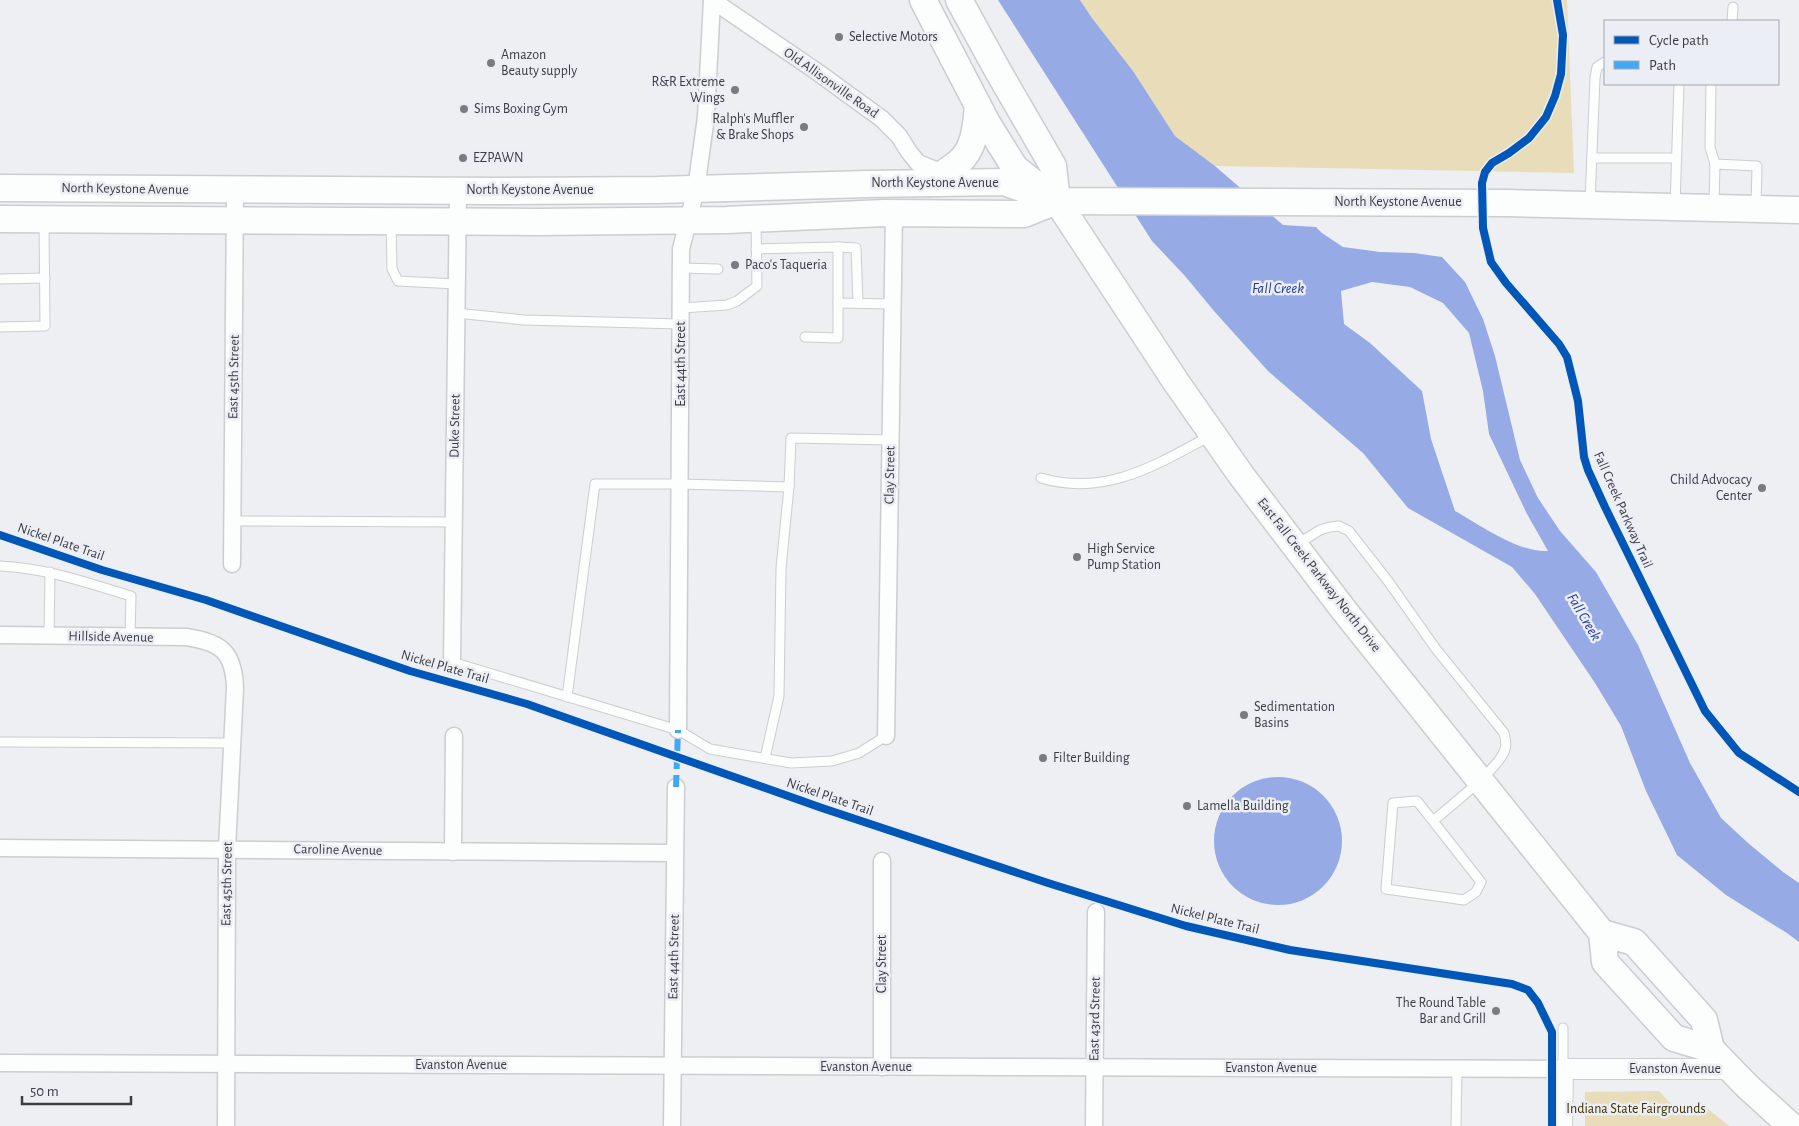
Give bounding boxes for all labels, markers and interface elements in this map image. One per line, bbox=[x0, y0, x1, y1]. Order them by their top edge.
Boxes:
legend bbox=[1604, 20, 1779, 85]
place label: Selective Motors bbox=[849, 30, 938, 44]
marker: Selective Motors bbox=[833, 31, 845, 43]
text: Cycle path bbox=[1649, 33, 1709, 48]
street label: Old Allisonville Road bbox=[781, 45, 881, 121]
place label: Amazon Beauty supply bbox=[501, 48, 577, 78]
marker: Amazon Beauty supply bbox=[485, 57, 497, 69]
text: Path bbox=[1649, 58, 1676, 73]
place label: R&R Extreme Wings bbox=[652, 75, 725, 105]
marker: R&R Extreme Wings bbox=[729, 84, 741, 96]
place label: Sims Boxing Gym bbox=[474, 102, 568, 116]
marker: Sims Boxing Gym bbox=[458, 103, 470, 115]
place label: Ralph's Muffler & Brake Shops bbox=[712, 112, 794, 142]
marker: Ralph's Muffler & Brake Shops bbox=[798, 121, 810, 133]
place label: EZPAWN bbox=[473, 151, 524, 165]
marker: EZPAWN bbox=[457, 152, 469, 164]
street label: North Keystone Avenue bbox=[871, 176, 999, 190]
street label: North Keystone Avenue bbox=[61, 181, 189, 197]
street label: North Keystone Avenue bbox=[466, 183, 594, 197]
street label: North Keystone Avenue bbox=[1334, 195, 1462, 209]
place label: Paco's Taqueria bbox=[745, 258, 828, 272]
marker: Paco's Taqueria bbox=[729, 259, 741, 271]
water label: Fall Creek bbox=[1252, 281, 1304, 296]
street label: East 44th Street bbox=[674, 321, 688, 407]
street label: East 45th Street bbox=[226, 334, 242, 419]
street label: Duke Street bbox=[447, 393, 463, 458]
street label: Clay Street bbox=[882, 445, 898, 504]
street label: Fall Creek Parkway Trail bbox=[1591, 450, 1655, 570]
place label: Child Advocacy Center bbox=[1670, 473, 1752, 503]
marker: Child Advocacy Center bbox=[1756, 482, 1768, 494]
street label: East Fall Creek Parkway North Drive bbox=[1255, 495, 1383, 655]
street label: Nickel Plate Trail bbox=[16, 521, 106, 563]
place label: High Service Pump Station bbox=[1087, 542, 1161, 572]
marker: High Service Pump Station bbox=[1071, 551, 1083, 563]
water label: Fall Creek bbox=[1564, 591, 1604, 643]
street label: Hillside Avenue bbox=[68, 629, 154, 645]
street label: Nickel Plate Trail bbox=[400, 648, 490, 686]
place label: Sedimentation Basins bbox=[1254, 700, 1335, 730]
marker: Sedimentation Basins bbox=[1238, 709, 1250, 721]
place label: Filter Building bbox=[1053, 751, 1130, 765]
marker: Filter Building bbox=[1037, 752, 1049, 764]
street label: Nickel Plate Trail bbox=[785, 776, 875, 818]
place label: Lamella Building bbox=[1197, 799, 1289, 813]
marker: Lamella Building bbox=[1181, 800, 1193, 812]
street label: East 45th Street bbox=[219, 841, 235, 926]
street label: Caroline Avenue bbox=[294, 842, 382, 858]
street label: Nickel Plate Trail bbox=[1169, 901, 1261, 937]
street label: East 44th Street bbox=[666, 914, 682, 1000]
street label: Clay Street bbox=[875, 934, 889, 993]
street label: East 43rd Street bbox=[1087, 976, 1103, 1061]
place label: The Round Table Bar and Grill bbox=[1396, 996, 1486, 1026]
marker: The Round Table Bar and Grill bbox=[1490, 1005, 1502, 1017]
street label: Evanston Avenue bbox=[415, 1058, 507, 1072]
street label: Evanston Avenue bbox=[820, 1060, 912, 1074]
street label: Evanston Avenue bbox=[1225, 1061, 1317, 1075]
street label: Evanston Avenue bbox=[1629, 1062, 1721, 1076]
scale bar bbox=[22, 1074, 131, 1106]
text: 50 m bbox=[30, 1084, 59, 1099]
park label: Indiana State Fairgrounds bbox=[1566, 1102, 1706, 1116]

